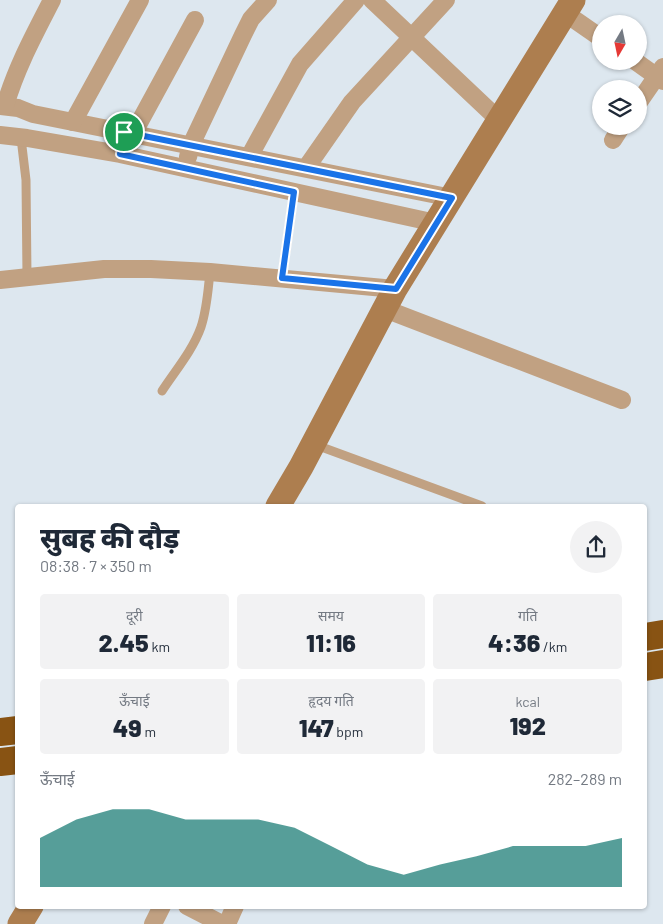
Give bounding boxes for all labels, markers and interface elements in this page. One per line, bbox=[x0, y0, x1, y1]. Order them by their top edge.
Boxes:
north arrow bbox=[592, 15, 648, 70]
map controls bbox=[592, 15, 647, 135]
button: layers bbox=[592, 80, 647, 135]
pin bbox=[103, 111, 145, 153]
icon: arrive bbox=[110, 118, 138, 146]
text: सुबह की दौड़ bbox=[40, 520, 179, 554]
button: share bbox=[570, 521, 622, 573]
text: 08:38 · 7 × 350 m bbox=[40, 556, 152, 575]
text: दूरी bbox=[126, 607, 143, 624]
text: समय bbox=[318, 607, 344, 624]
text: गति bbox=[518, 607, 537, 624]
text: 2.45 bbox=[99, 627, 149, 657]
text: 11:16 bbox=[306, 627, 356, 657]
text: 4:36 bbox=[488, 627, 540, 657]
text: km bbox=[149, 638, 170, 655]
text: /km bbox=[540, 638, 567, 655]
text: ऊँचाई bbox=[119, 692, 150, 709]
text: हृदय गति bbox=[308, 692, 354, 709]
text: kcal bbox=[515, 693, 540, 710]
text: 192 bbox=[509, 710, 546, 740]
text: 49 bbox=[113, 712, 142, 742]
text: 147 bbox=[299, 712, 334, 742]
text: m bbox=[142, 723, 156, 740]
text: bpm bbox=[334, 723, 363, 740]
text: ऊँचाई bbox=[40, 769, 75, 788]
text: 282–289 m bbox=[548, 769, 622, 788]

